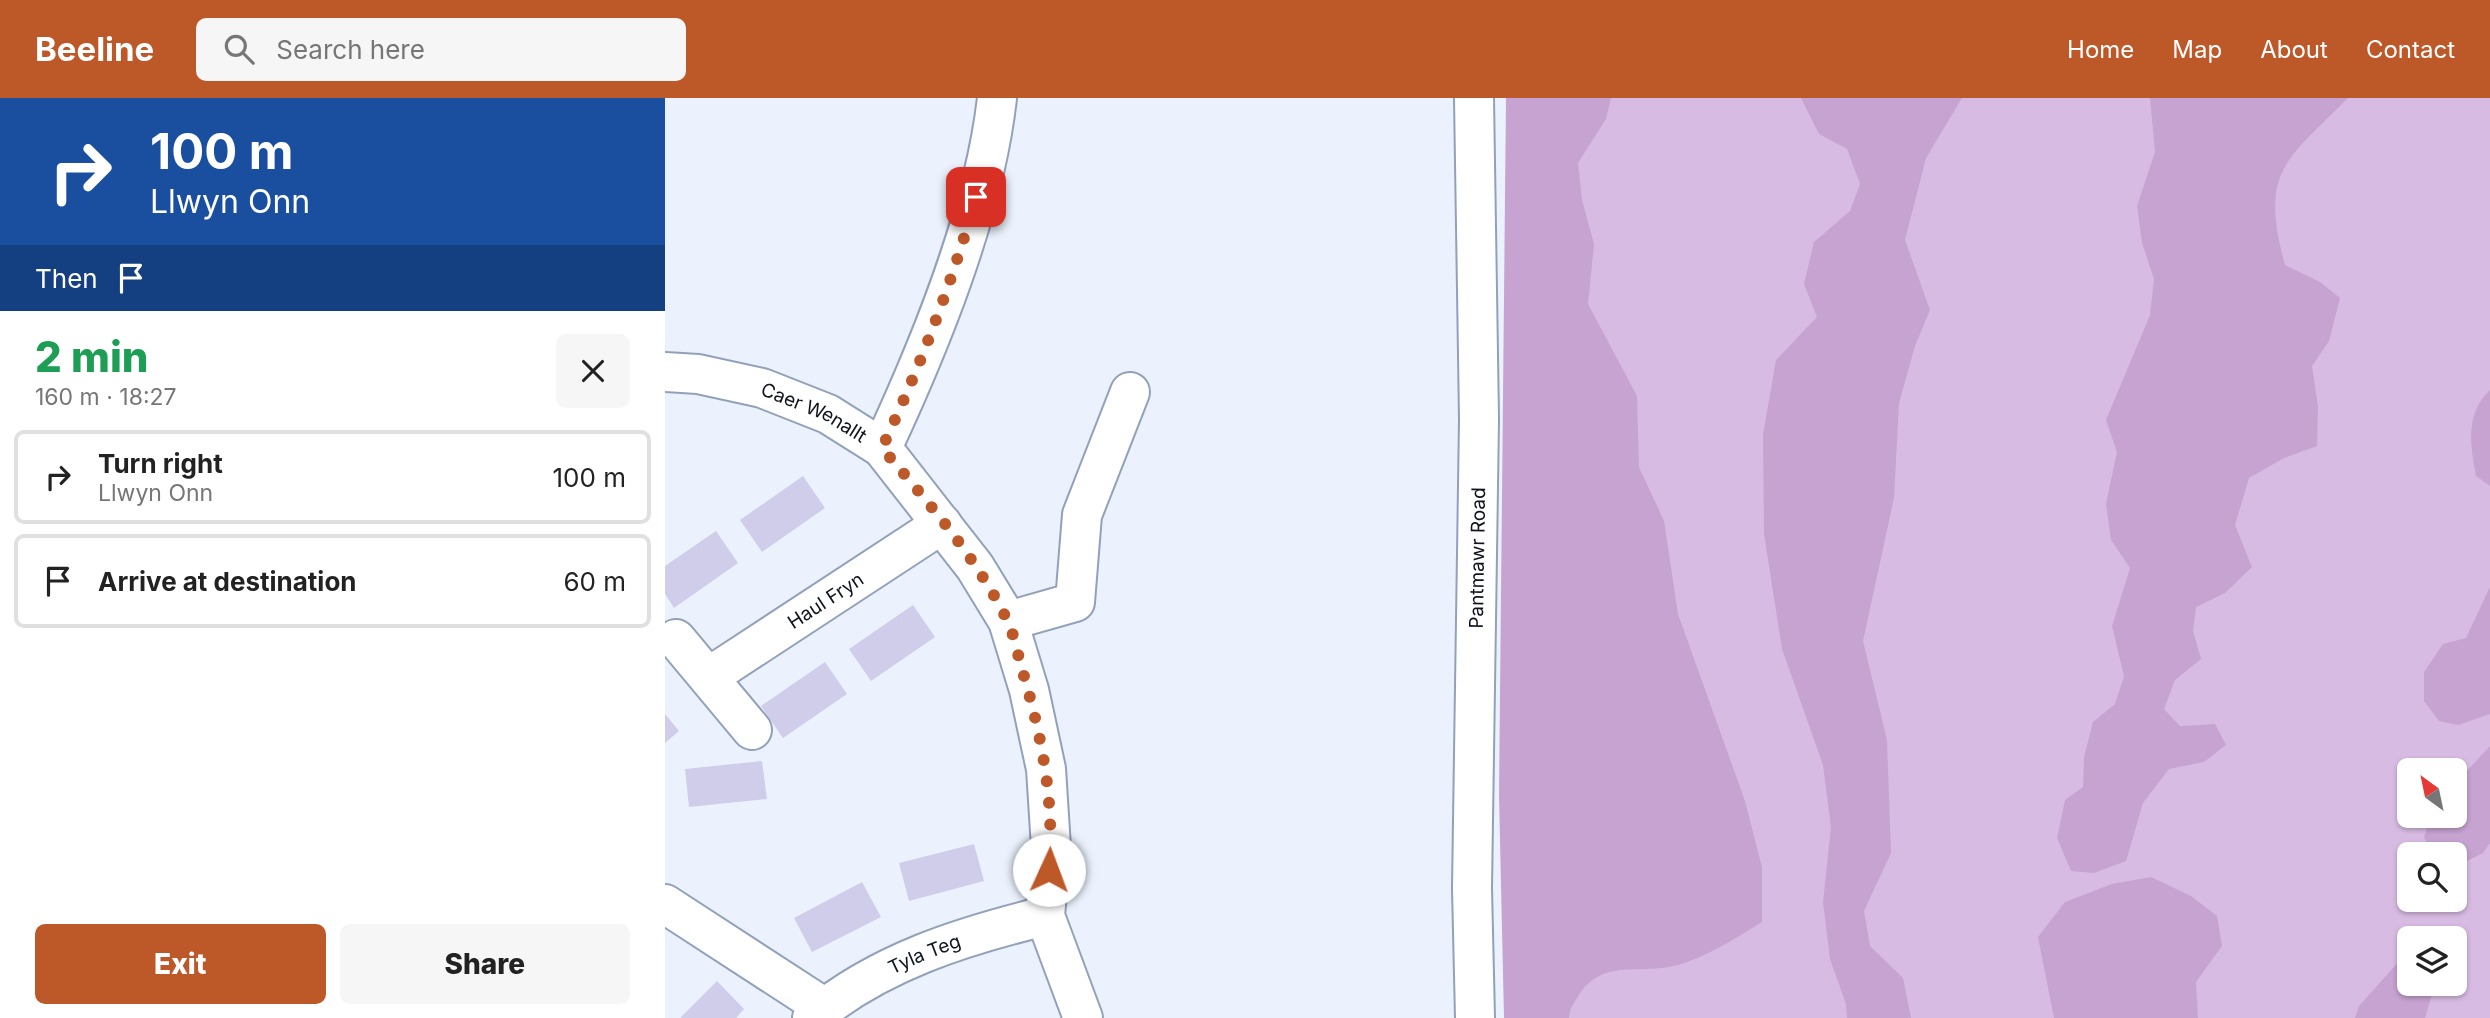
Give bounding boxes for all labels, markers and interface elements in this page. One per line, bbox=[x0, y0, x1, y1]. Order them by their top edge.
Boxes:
search box bbox=[196, 18, 686, 81]
text: Beeline bbox=[35, 29, 154, 69]
icon: search bbox=[220, 30, 258, 68]
text: Search here bbox=[276, 34, 425, 65]
text: Home bbox=[2067, 35, 2134, 64]
text: Map bbox=[2172, 35, 2222, 64]
text: About bbox=[2260, 35, 2328, 64]
text: Contact bbox=[2366, 35, 2455, 64]
text: 100 m bbox=[150, 122, 294, 181]
icon: right bbox=[35, 126, 126, 217]
pin bbox=[946, 167, 1006, 227]
icon: arrive bbox=[957, 178, 995, 216]
text: Llwyn Onn bbox=[150, 182, 310, 221]
icon: arrive bbox=[112, 259, 150, 297]
text: Then bbox=[35, 263, 98, 294]
text: 2 min bbox=[35, 331, 149, 382]
button: close bbox=[556, 334, 630, 408]
street label: Caer Wenallt bbox=[758, 378, 871, 447]
text: 160 m · 18:27 bbox=[35, 383, 177, 411]
text: Turn right bbox=[98, 448, 223, 479]
icon: right bbox=[39, 458, 77, 496]
text: 100 m bbox=[553, 462, 626, 493]
text: Llwyn Onn bbox=[98, 479, 213, 507]
street label: Pantmawr Road bbox=[1465, 487, 1490, 629]
icon: arrive bbox=[39, 562, 77, 600]
text: Arrive at destination bbox=[98, 566, 357, 597]
text: 60 m bbox=[563, 566, 626, 597]
street label: Haul Fryn bbox=[783, 568, 868, 634]
north arrow bbox=[2397, 758, 2467, 828]
map controls bbox=[2397, 758, 2467, 996]
position arrow bbox=[1012, 833, 1086, 907]
button: search bbox=[2397, 842, 2467, 912]
button: Exit bbox=[35, 924, 326, 1004]
button: Share bbox=[340, 924, 630, 1004]
button: layers bbox=[2397, 926, 2467, 996]
street label: Tyla Teg bbox=[885, 930, 964, 979]

